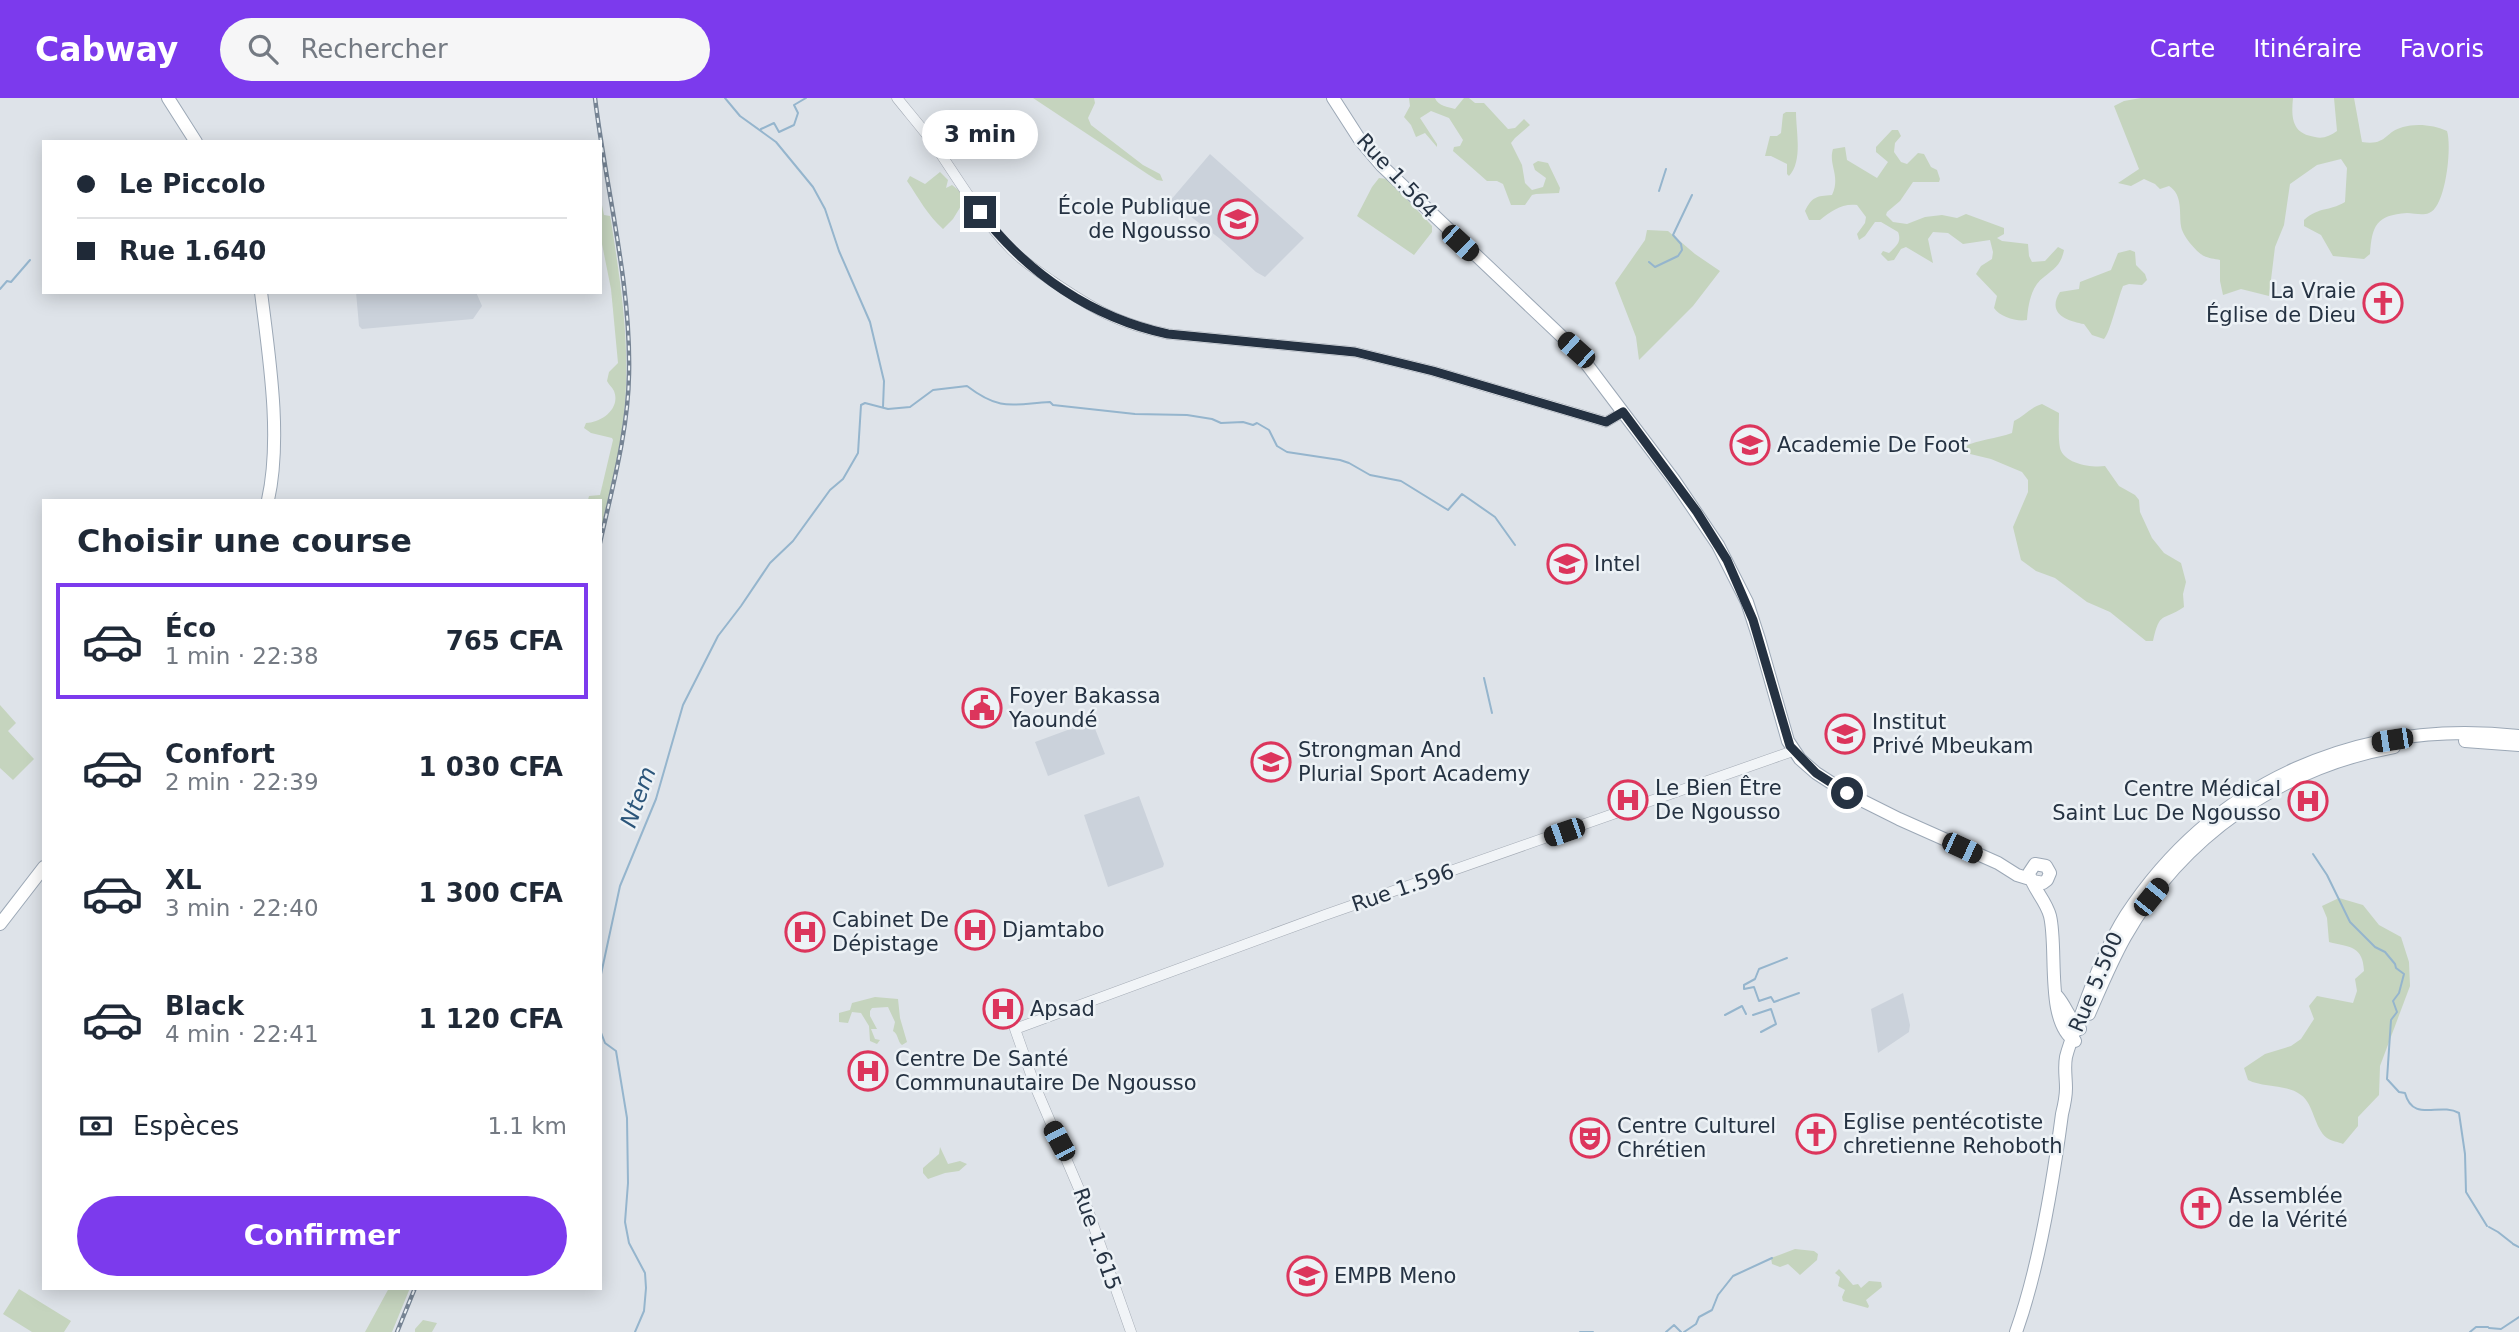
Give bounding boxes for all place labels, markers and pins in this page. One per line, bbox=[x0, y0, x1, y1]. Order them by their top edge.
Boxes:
place label: École Publique de Ngousso bbox=[1058, 194, 1211, 243]
school or university icon: École Publique de Ngousso bbox=[1217, 198, 1259, 240]
place label: La Vraie Église de Dieu bbox=[2206, 279, 2356, 327]
church icon: La Vraie Église de Dieu bbox=[2362, 282, 2404, 324]
school or university icon: Academie De Foot bbox=[1729, 424, 1771, 466]
place label: Academie De Foot bbox=[1777, 433, 1969, 457]
school or university icon: Intel bbox=[1546, 543, 1588, 585]
place label: Intel bbox=[1594, 552, 1641, 576]
place label: Foyer Bakassa Yaoundé bbox=[1008, 684, 1161, 732]
public building icon: Foyer Bakassa Yaoundé bbox=[961, 687, 1003, 729]
place label: Institut Privé Mbeukam bbox=[1872, 710, 2034, 758]
school or university icon: Institut Privé Mbeukam bbox=[1824, 713, 1866, 755]
place label: Strongman And Plurial Sport Academy bbox=[1298, 738, 1530, 786]
school or university icon: Strongman And Plurial Sport Academy bbox=[1250, 741, 1292, 783]
place label: Le Bien Être De Ngousso bbox=[1655, 775, 1782, 824]
place label: Centre Médical Saint Luc De Ngousso bbox=[2052, 777, 2281, 825]
hospital icon: Le Bien Être De Ngousso bbox=[1607, 779, 1649, 821]
hospital icon: Centre Médical Saint Luc De Ngousso bbox=[2287, 780, 2329, 822]
place label: Cabinet De Dépistage bbox=[832, 908, 949, 956]
hospital icon: Djamtabo bbox=[954, 909, 996, 951]
hospital icon: Cabinet De Dépistage bbox=[784, 911, 826, 953]
place label: Djamtabo bbox=[1002, 918, 1105, 942]
hospital icon: Apsad bbox=[982, 988, 1024, 1030]
place label: Apsad bbox=[1030, 997, 1095, 1021]
place label: Centre De Santé Communautaire De Ngousso bbox=[895, 1047, 1197, 1095]
hospital icon: Centre De Santé Communautaire De Ngousso bbox=[847, 1050, 889, 1092]
place label: Eglise pentécotiste chretienne Rehoboth bbox=[1843, 1110, 2063, 1158]
church icon: Eglise pentécotiste chretienne Rehoboth bbox=[1795, 1113, 1837, 1155]
place label: Centre Culturel Chrétien bbox=[1617, 1114, 1776, 1162]
theatre icon: Centre Culturel Chrétien bbox=[1569, 1117, 1611, 1159]
place label: Assemblée de la Vérité bbox=[2228, 1184, 2348, 1232]
church icon: Assemblée de la Vérité bbox=[2180, 1187, 2222, 1229]
school or university icon: EMPB Meno bbox=[1286, 1255, 1328, 1297]
place label: EMPB Meno bbox=[1334, 1264, 1456, 1288]

